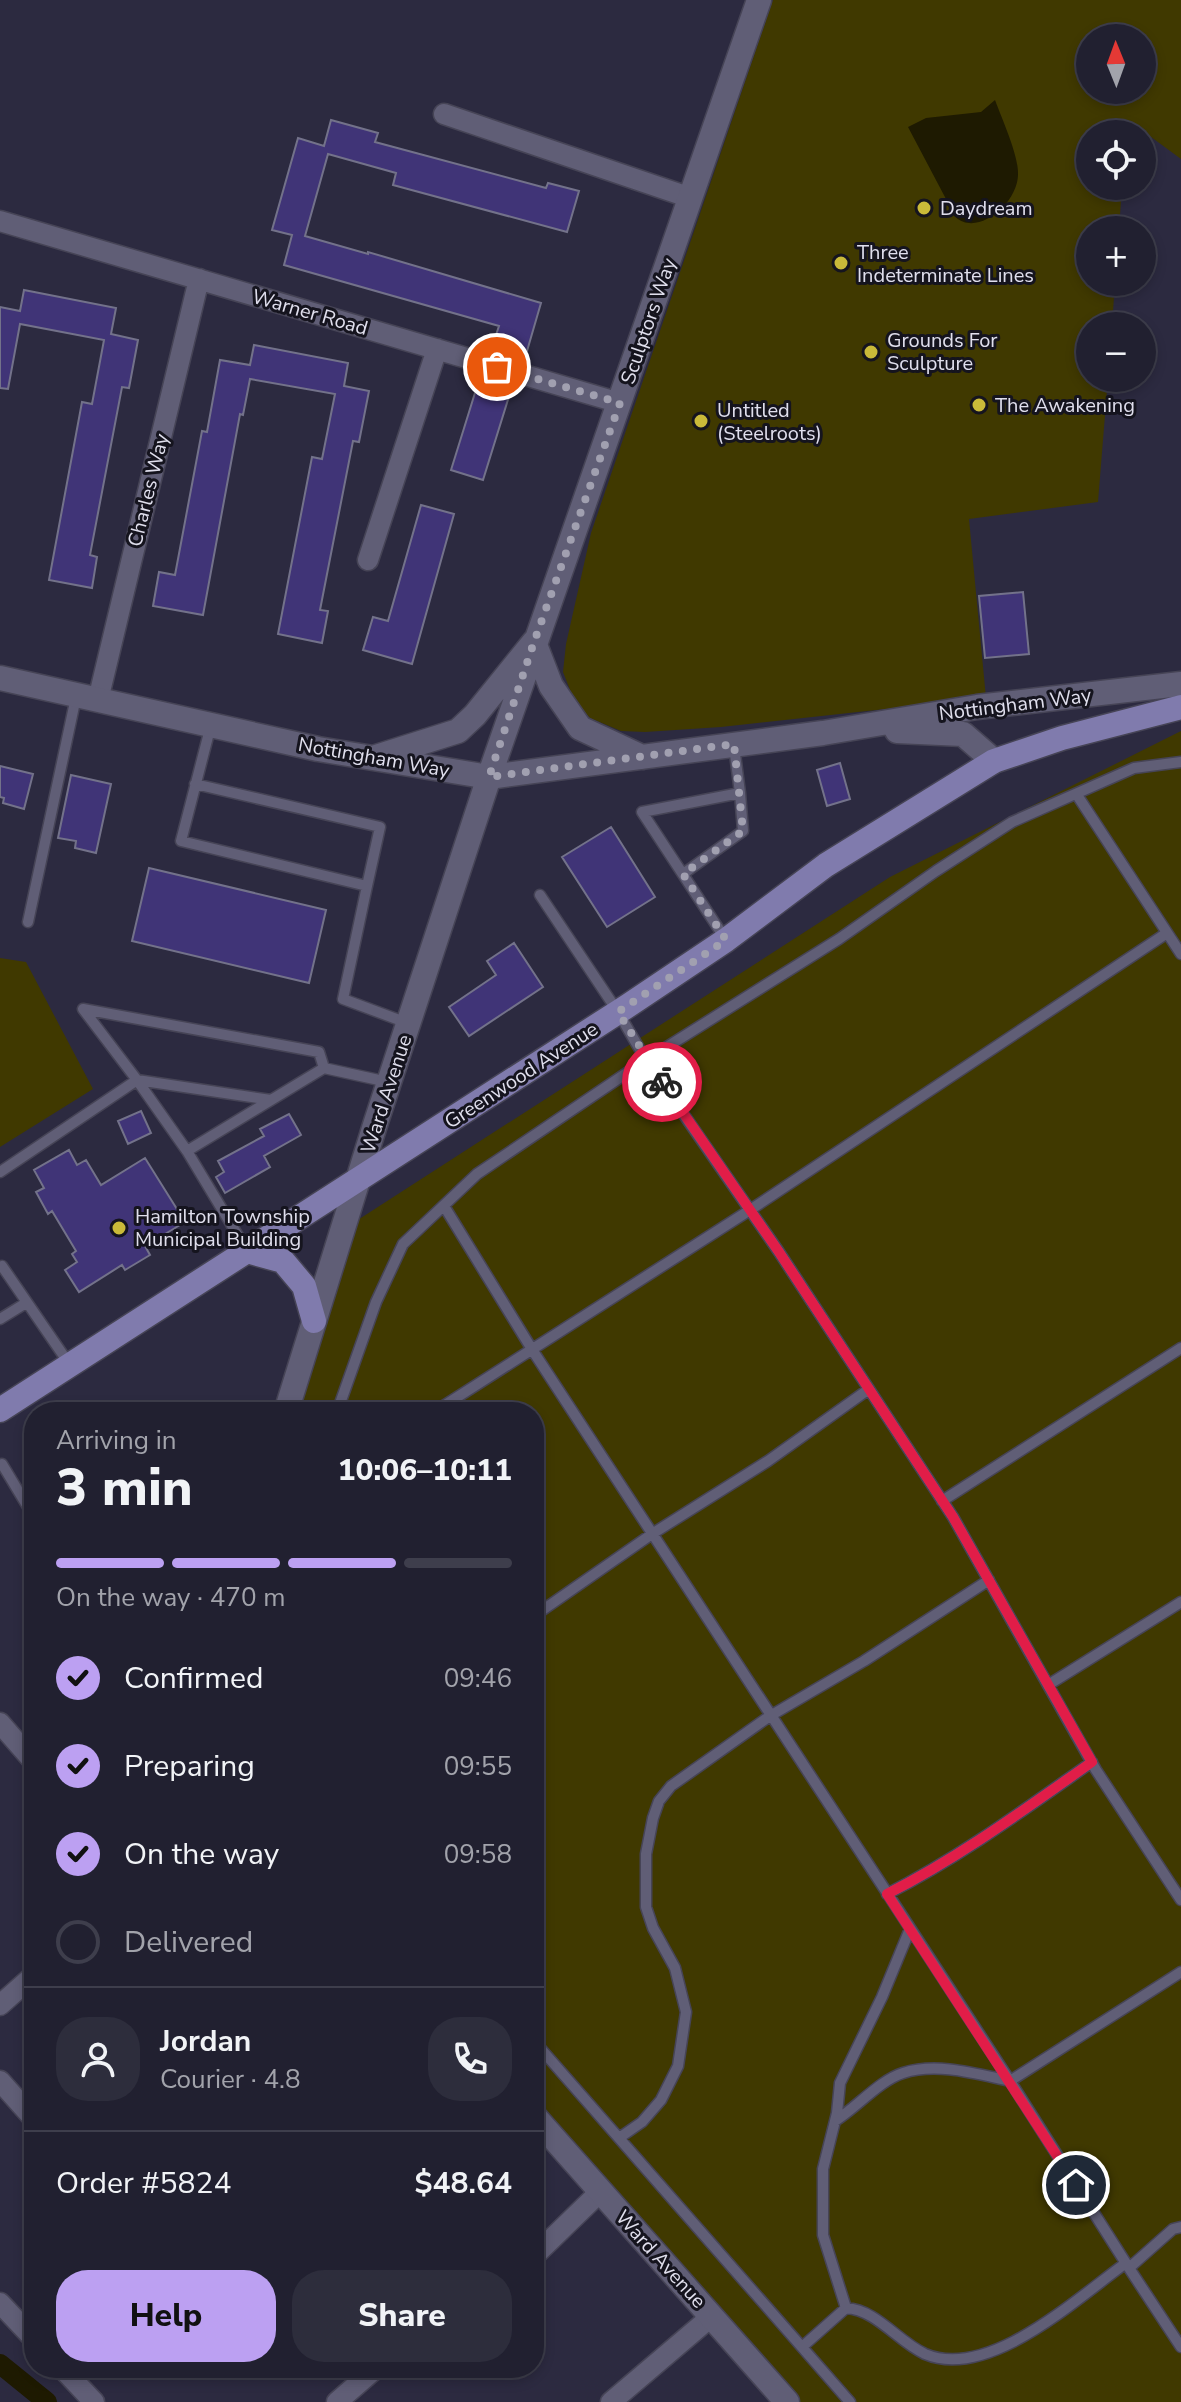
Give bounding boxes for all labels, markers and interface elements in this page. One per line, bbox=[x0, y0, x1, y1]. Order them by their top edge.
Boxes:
north arrow bbox=[1076, 24, 1156, 104]
map controls bbox=[1076, 24, 1156, 392]
button: locate bbox=[1076, 120, 1156, 200]
place label: Daydream bbox=[940, 195, 1033, 222]
marker: Daydream bbox=[915, 199, 933, 217]
button: + bbox=[1076, 216, 1156, 296]
place label: Three Indeterminate Lines bbox=[857, 239, 1034, 289]
street label: Sculptors Way bbox=[614, 254, 683, 388]
marker: Three Indeterminate Lines bbox=[832, 254, 850, 272]
street label: Warner Road bbox=[249, 283, 371, 342]
button: − bbox=[1076, 312, 1156, 392]
place label: Grounds For Sculpture bbox=[887, 327, 998, 377]
pin bbox=[463, 333, 531, 401]
marker: Grounds For Sculpture bbox=[862, 343, 880, 361]
icon: bag bbox=[475, 345, 519, 389]
place label: The Awakening bbox=[995, 392, 1135, 419]
marker: The Awakening bbox=[970, 396, 988, 414]
place label: Untitled (Steelroots) bbox=[717, 397, 822, 447]
marker: Untitled (Steelroots) bbox=[692, 412, 710, 430]
street label: Charles Way bbox=[121, 430, 176, 549]
street label: Nottingham Way bbox=[937, 682, 1093, 727]
street label: Nottingham Way bbox=[296, 731, 452, 784]
street label: Greenwood Avenue bbox=[439, 1016, 603, 1135]
street label: Ward Avenue bbox=[355, 1031, 418, 1157]
courier bbox=[622, 1042, 702, 1122]
icon: bike bbox=[640, 1060, 684, 1104]
place label: Hamilton Township Municipal Building bbox=[135, 1203, 310, 1253]
marker: Hamilton Township Municipal Building bbox=[110, 1219, 128, 1237]
text: Arriving in bbox=[56, 1423, 177, 1458]
text: 10:06–10:11 bbox=[337, 1450, 512, 1491]
text: 3 min bbox=[56, 1452, 193, 1523]
text: On the way · 470 m bbox=[56, 1580, 285, 1615]
icon: check bbox=[56, 1656, 100, 1700]
text: Confirmed bbox=[124, 1658, 264, 1699]
text: 09:46 bbox=[444, 1661, 512, 1696]
icon: check bbox=[56, 1744, 100, 1788]
text: Preparing bbox=[124, 1746, 255, 1787]
text: 09:55 bbox=[444, 1749, 512, 1784]
icon: check bbox=[56, 1832, 100, 1876]
text: On the way bbox=[124, 1834, 279, 1875]
text: 09:58 bbox=[444, 1837, 512, 1872]
text: Delivered bbox=[124, 1922, 253, 1963]
button: person bbox=[56, 2017, 140, 2101]
button: phone bbox=[428, 2017, 512, 2101]
text: Jordan bbox=[160, 2021, 251, 2062]
text: Courier · 4.8 bbox=[160, 2062, 301, 2097]
pin bbox=[1042, 2151, 1110, 2219]
text: Order #5824 bbox=[56, 2163, 231, 2204]
text: $48.64 bbox=[415, 2163, 512, 2204]
icon: home bbox=[1054, 2163, 1098, 2207]
street label: Ward Avenue bbox=[609, 2204, 712, 2314]
button: Help bbox=[56, 2270, 276, 2362]
button: Share bbox=[292, 2270, 512, 2362]

